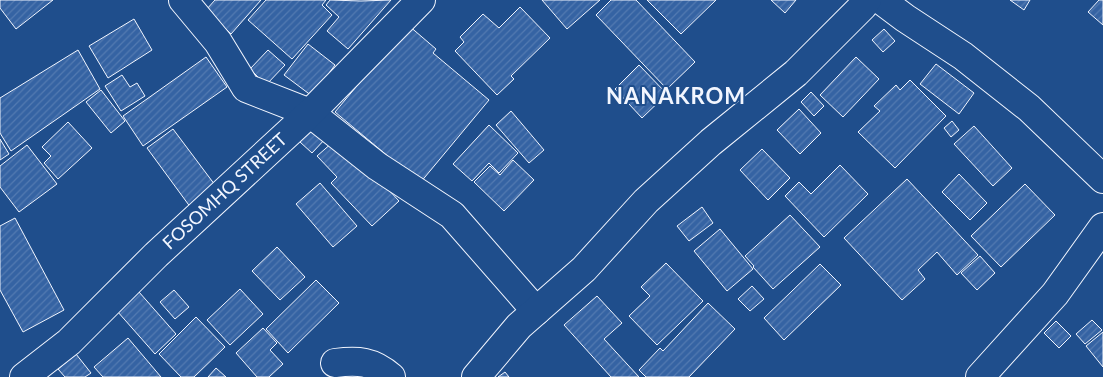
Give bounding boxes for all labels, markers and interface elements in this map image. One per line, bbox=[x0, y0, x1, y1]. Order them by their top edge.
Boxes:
district label: NANAKROM bbox=[606, 82, 746, 109]
street label: FOSOMHQ STREET bbox=[158, 128, 291, 253]

